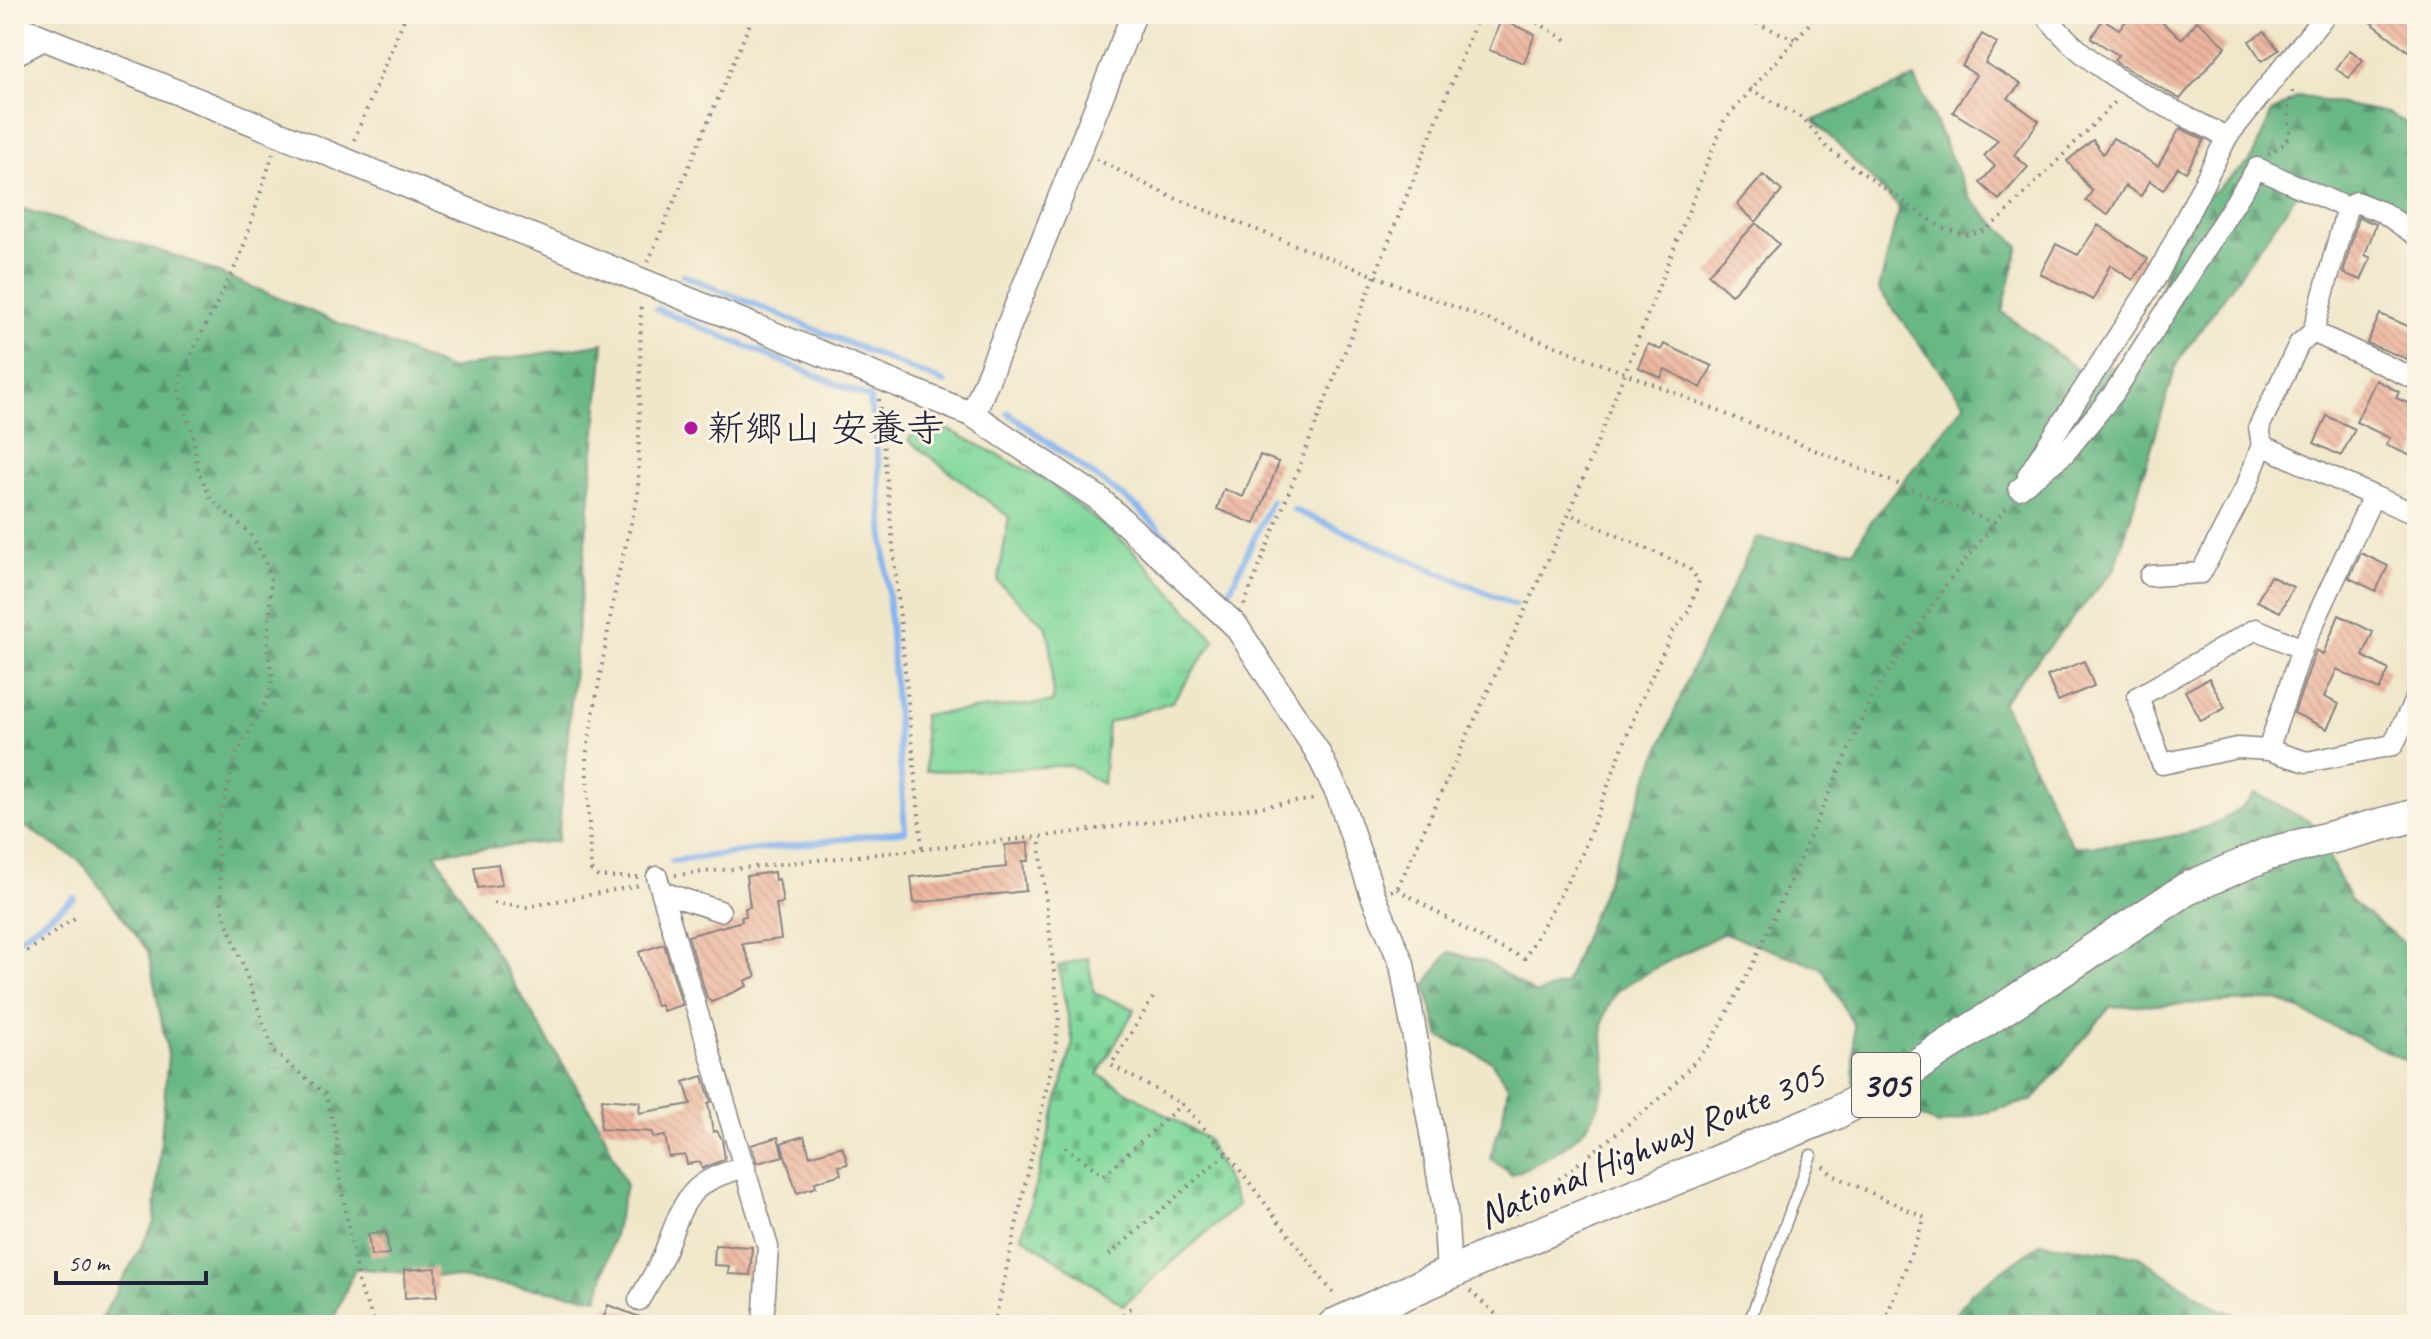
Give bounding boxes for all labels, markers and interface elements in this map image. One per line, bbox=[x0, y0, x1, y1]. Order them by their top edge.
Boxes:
place label: 新郷山 安養寺 bbox=[707, 405, 944, 452]
marker: 新郷山 安養寺 bbox=[682, 419, 700, 437]
street label: National Highway Route 305 bbox=[1471, 1050, 1833, 1239]
road number: 305 bbox=[1852, 1053, 1920, 1117]
scale bar bbox=[56, 1235, 206, 1285]
text: 50 m bbox=[68, 1248, 111, 1278]

